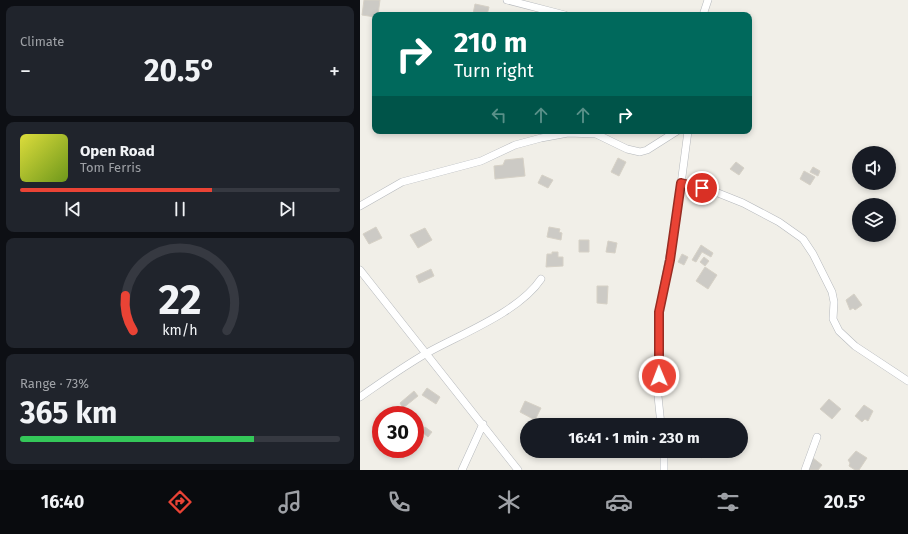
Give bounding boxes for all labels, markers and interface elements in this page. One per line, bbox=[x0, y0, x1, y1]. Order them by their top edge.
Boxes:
text: 210 m bbox=[454, 26, 528, 59]
icon: right bbox=[388, 28, 440, 80]
text: Climate bbox=[20, 34, 64, 49]
text: 20.5° bbox=[144, 53, 216, 89]
text: − bbox=[20, 58, 31, 85]
text: + bbox=[329, 58, 340, 85]
text: Turn right bbox=[454, 60, 534, 82]
icon: left bbox=[488, 104, 510, 126]
icon: ahead bbox=[530, 104, 552, 126]
icon: ahead bbox=[572, 104, 594, 126]
icon: right bbox=[614, 104, 636, 126]
text: Open Road bbox=[80, 142, 155, 160]
map controls bbox=[852, 146, 896, 242]
button: sound bbox=[852, 146, 896, 190]
text: Tom Ferris bbox=[80, 160, 141, 175]
pin bbox=[685, 171, 719, 205]
icon: arrive bbox=[691, 177, 713, 199]
icon: previous bbox=[62, 198, 84, 220]
icon: pause bbox=[169, 198, 191, 220]
icon: next bbox=[276, 198, 298, 220]
button: layers bbox=[852, 198, 896, 242]
text: 22 bbox=[158, 275, 202, 325]
text: km/h bbox=[162, 322, 198, 339]
position arrow bbox=[638, 355, 680, 397]
text: Range · 73% bbox=[20, 376, 89, 391]
text: 365 km bbox=[20, 395, 117, 431]
speed limit sign: 30 bbox=[372, 406, 424, 458]
text: 16:41 · 1 min · 230 m bbox=[568, 429, 700, 447]
icon: directions bbox=[166, 488, 194, 516]
icon: music bbox=[276, 488, 304, 516]
icon: phone bbox=[385, 488, 413, 516]
icon: climate bbox=[495, 488, 523, 516]
icon: car bbox=[605, 488, 633, 516]
icon: filters bbox=[714, 488, 742, 516]
text: 16:40 bbox=[41, 491, 84, 513]
text: 20.5° bbox=[824, 491, 867, 513]

